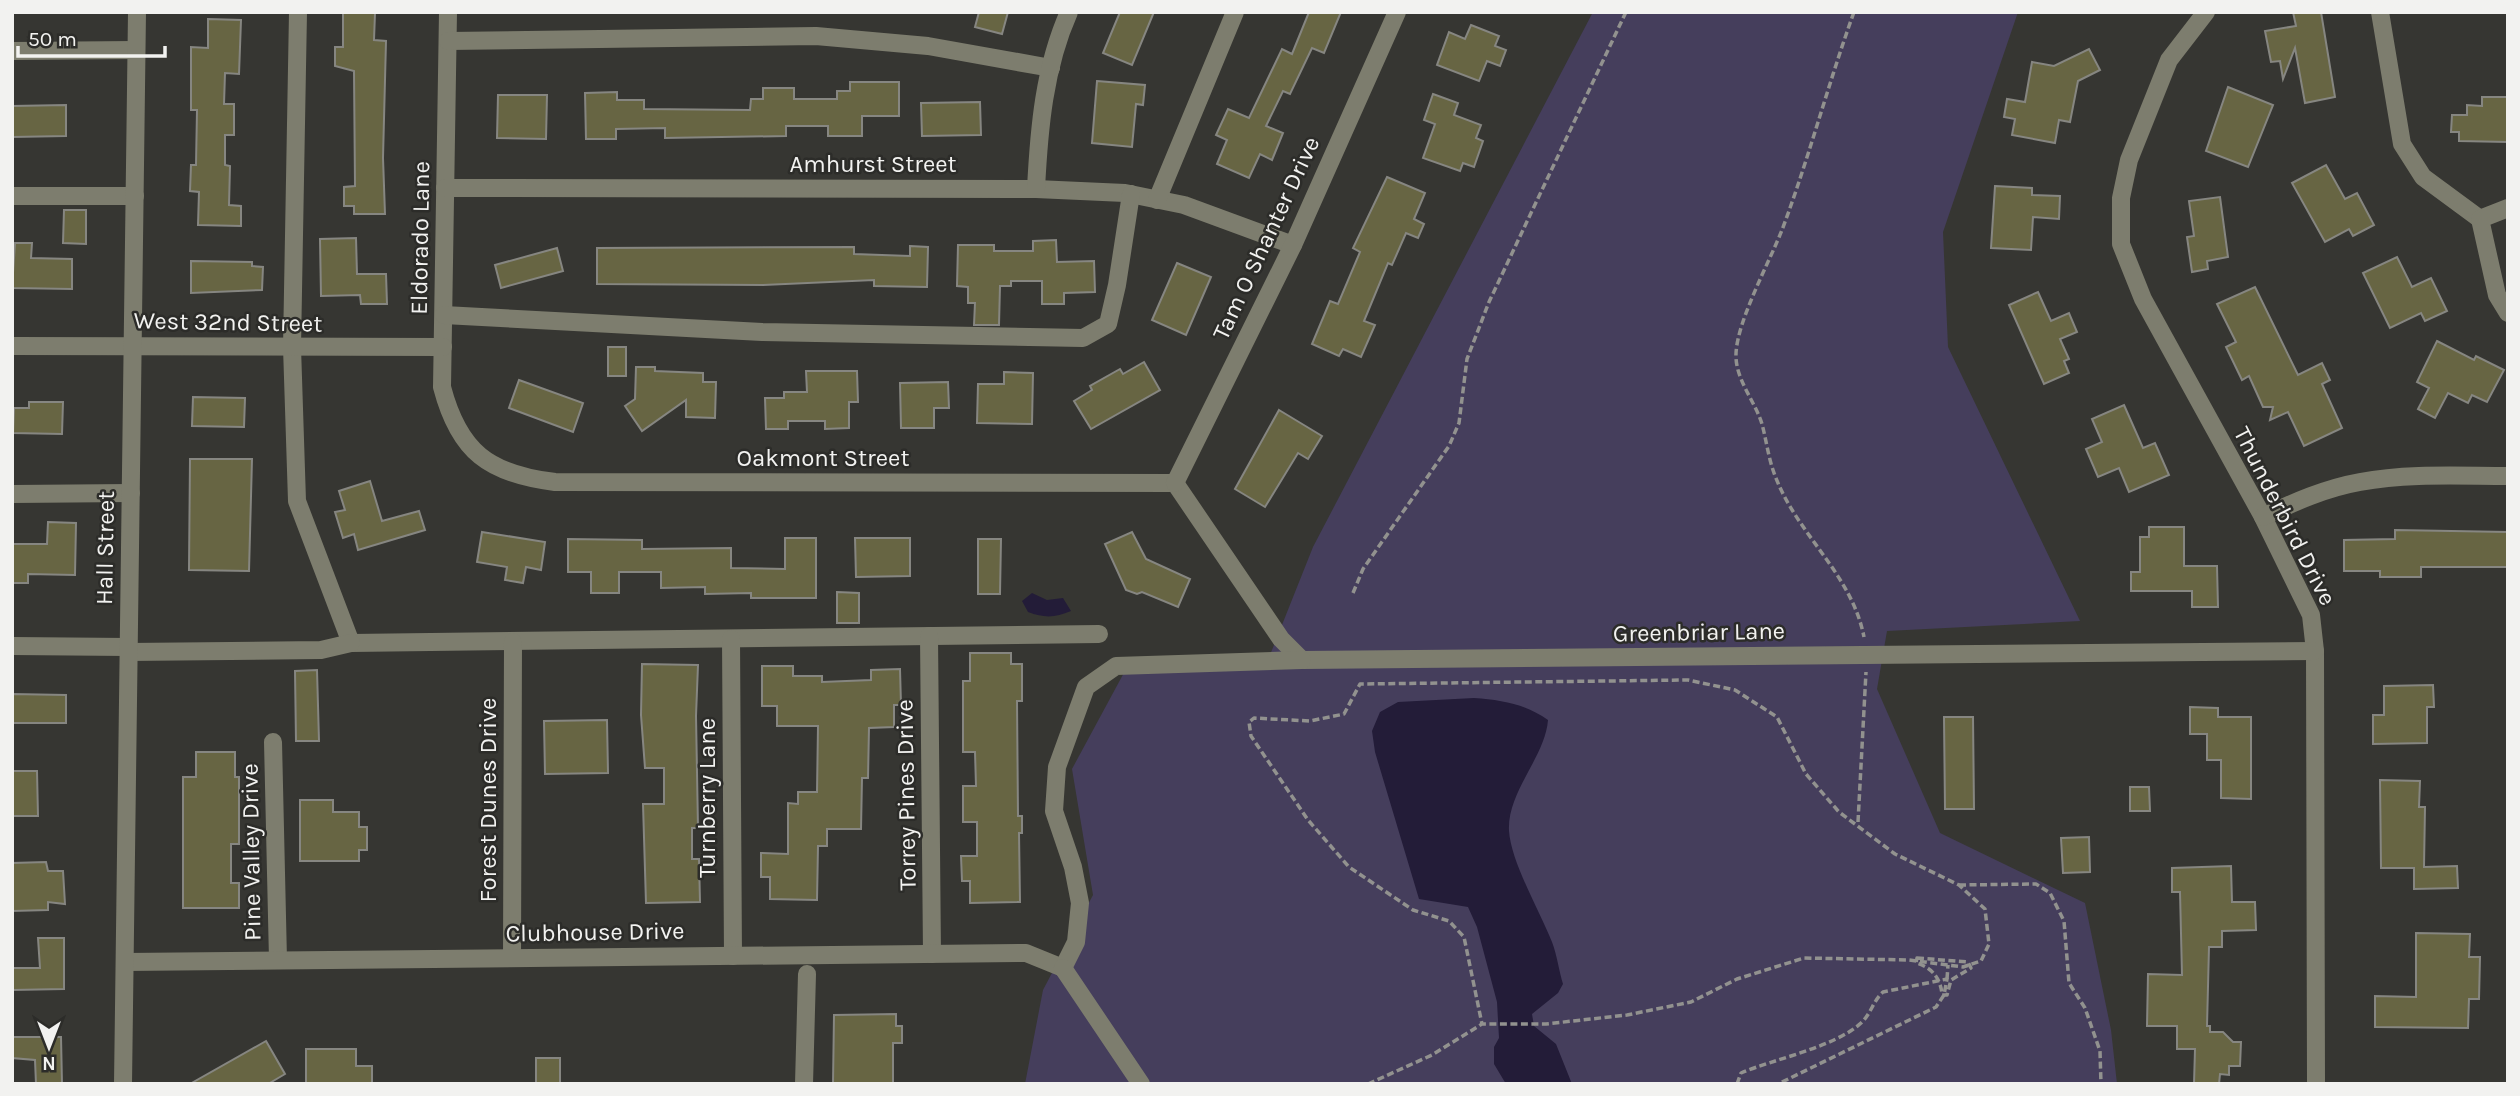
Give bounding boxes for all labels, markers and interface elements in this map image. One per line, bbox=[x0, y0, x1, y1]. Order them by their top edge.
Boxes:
scale bar bbox=[18, 14, 164, 58]
text: 50 m bbox=[28, 27, 77, 51]
street label: Tam O Shanter Drive bbox=[1207, 132, 1325, 344]
street label: Amhurst Street bbox=[789, 150, 957, 178]
street label: Eldorado Lane bbox=[405, 161, 435, 315]
street label: West 32nd Street bbox=[133, 306, 323, 338]
street label: Thunderbird Drive bbox=[2228, 422, 2342, 610]
street label: Oakmont Street bbox=[737, 444, 909, 472]
street label: Hall Street bbox=[90, 491, 120, 605]
street label: Greenbriar Lane bbox=[1613, 616, 1785, 648]
street label: Forest Dunes Drive bbox=[474, 698, 502, 902]
street label: Torrey Pines Drive bbox=[890, 699, 922, 891]
street label: Turnberry Lane bbox=[693, 718, 721, 878]
street label: Pine Valley Drive bbox=[235, 763, 267, 941]
street label: Clubhouse Drive bbox=[505, 916, 685, 948]
north arrow bbox=[14, 1012, 84, 1082]
text: N bbox=[42, 1052, 56, 1074]

